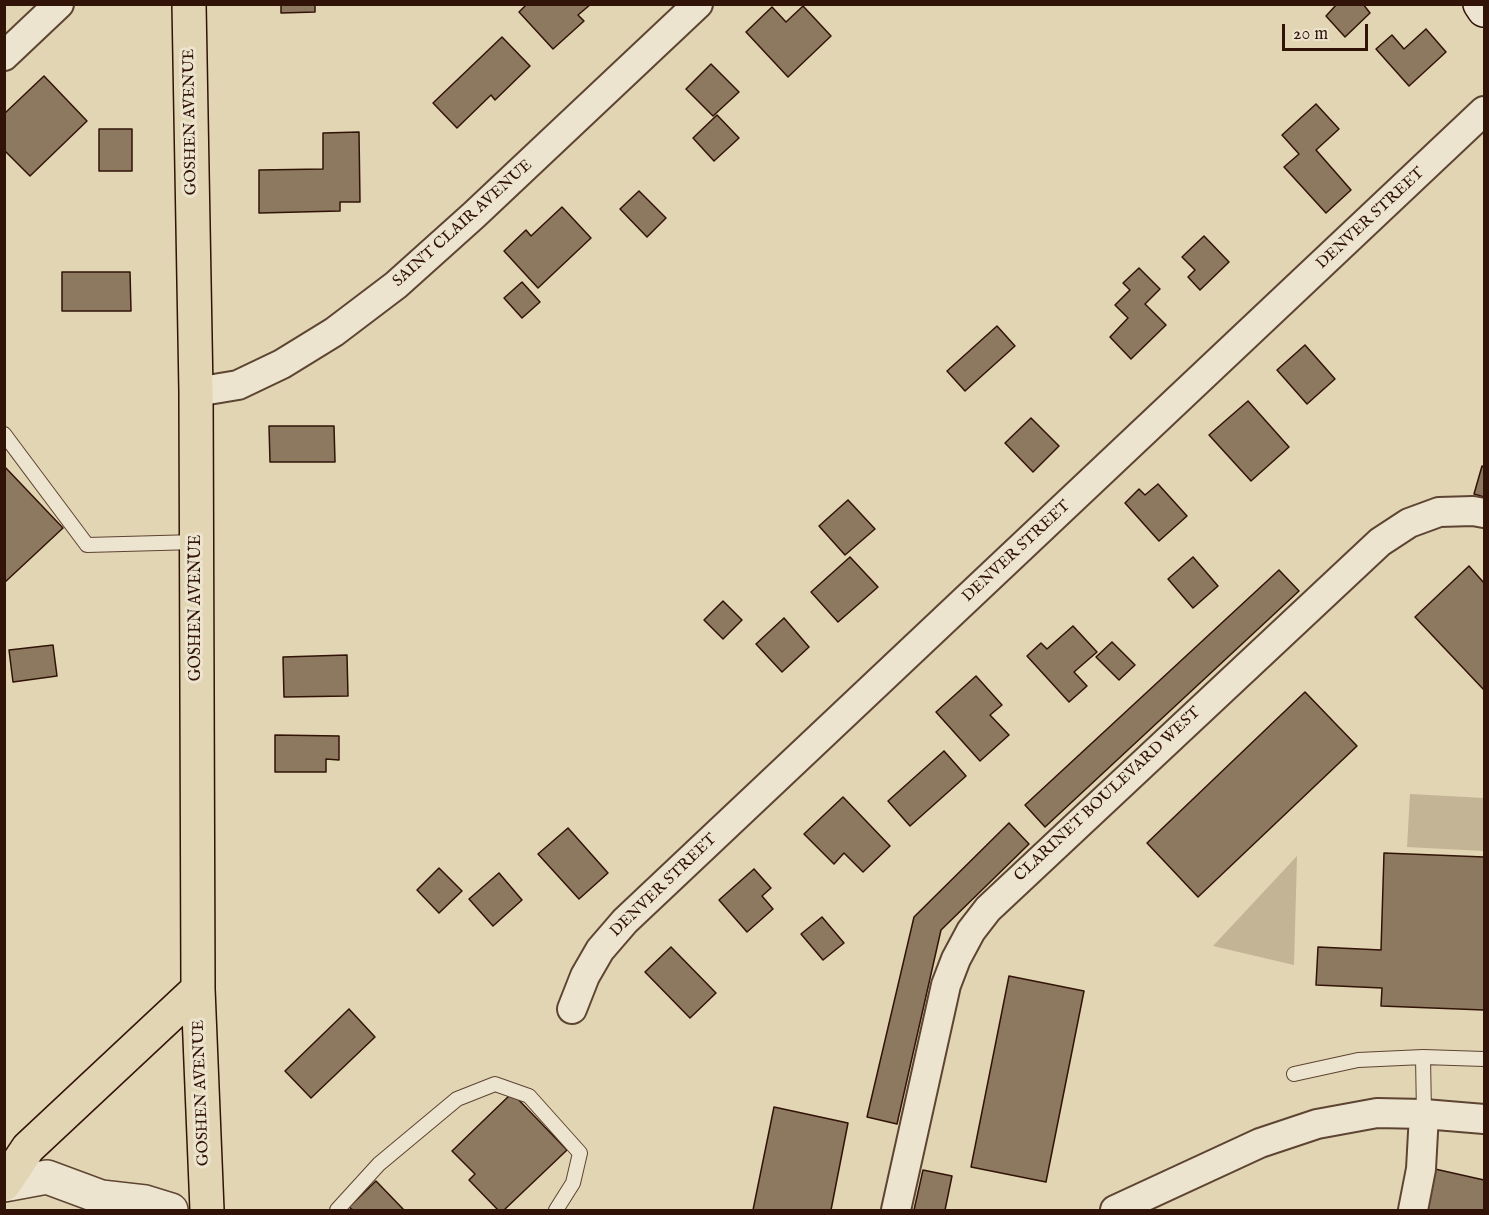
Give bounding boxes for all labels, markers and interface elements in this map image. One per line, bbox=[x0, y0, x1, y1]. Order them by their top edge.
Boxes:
scale bar bbox=[1285, 12, 1370, 50]
text: 20 m bbox=[1293, 23, 1328, 46]
street label: GOSHEN AVENUE bbox=[180, 49, 202, 195]
street label: SAINT CLAIR AVENUE bbox=[389, 156, 537, 292]
street label: DENVER STREET bbox=[1313, 164, 1429, 274]
street label: DENVER STREET bbox=[959, 497, 1075, 607]
street label: GOSHEN AVENUE bbox=[187, 535, 207, 681]
street label: CLARINET BOULEVARD WEST bbox=[1011, 704, 1205, 886]
street label: DENVER STREET bbox=[607, 830, 721, 942]
street label: GOSHEN AVENUE bbox=[190, 1019, 214, 1167]

